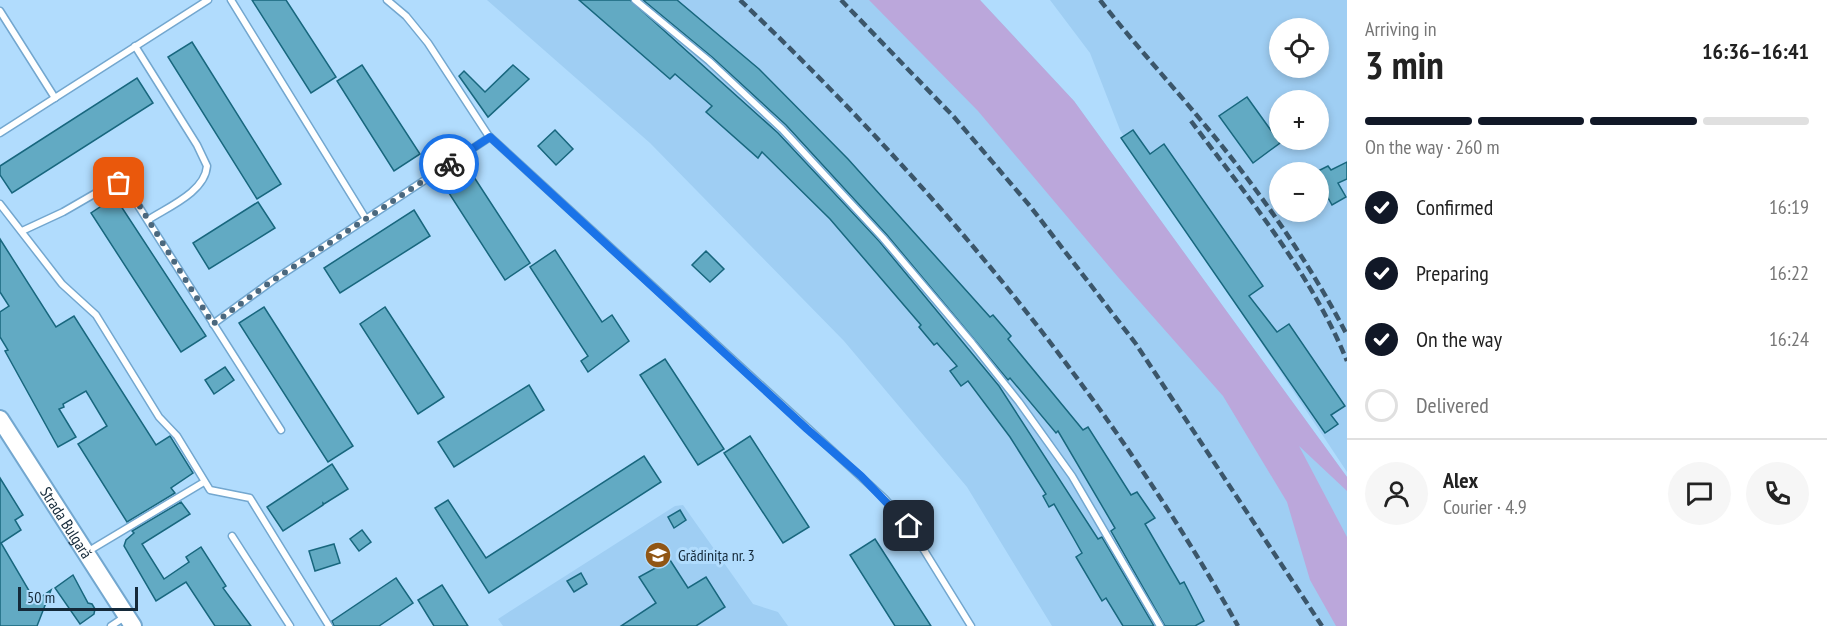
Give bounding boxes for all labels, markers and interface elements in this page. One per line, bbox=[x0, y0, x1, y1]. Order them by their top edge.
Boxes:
text: Arriving in bbox=[1365, 16, 1437, 42]
map controls bbox=[1269, 18, 1329, 222]
button: locate bbox=[1269, 18, 1329, 78]
text: 16:36–16:41 bbox=[1702, 37, 1809, 65]
text: 3 min bbox=[1365, 39, 1444, 90]
button: + bbox=[1269, 90, 1329, 150]
courier bbox=[419, 134, 479, 194]
text: On the way · 260 m bbox=[1365, 134, 1500, 160]
icon: bike bbox=[433, 148, 466, 181]
pin bbox=[93, 157, 144, 208]
button: − bbox=[1269, 162, 1329, 222]
icon: bag bbox=[102, 166, 135, 199]
icon: check bbox=[1365, 191, 1398, 224]
text: Confirmed bbox=[1416, 193, 1493, 221]
text: 16:19 bbox=[1769, 194, 1809, 220]
icon: check bbox=[1365, 257, 1398, 290]
text: Preparing bbox=[1416, 259, 1489, 287]
text: 16:22 bbox=[1769, 260, 1809, 286]
icon: check bbox=[1365, 323, 1398, 356]
text: On the way bbox=[1416, 325, 1502, 353]
text: 16:24 bbox=[1769, 326, 1809, 352]
text: Delivered bbox=[1416, 391, 1489, 419]
button: person bbox=[1365, 462, 1428, 525]
button: chat bbox=[1668, 462, 1731, 525]
button: phone bbox=[1746, 462, 1809, 525]
text: Alex bbox=[1443, 466, 1478, 494]
street label: Strada Bulgară bbox=[36, 483, 97, 562]
text: Courier · 4.9 bbox=[1443, 494, 1527, 520]
pin bbox=[883, 500, 934, 551]
icon: home bbox=[892, 509, 925, 542]
school or university icon: Grădinița nr. 3 bbox=[643, 540, 673, 570]
place label: Grădinița nr. 3 bbox=[678, 545, 755, 565]
scale bar bbox=[18, 584, 138, 612]
text: 50 m bbox=[27, 587, 55, 607]

